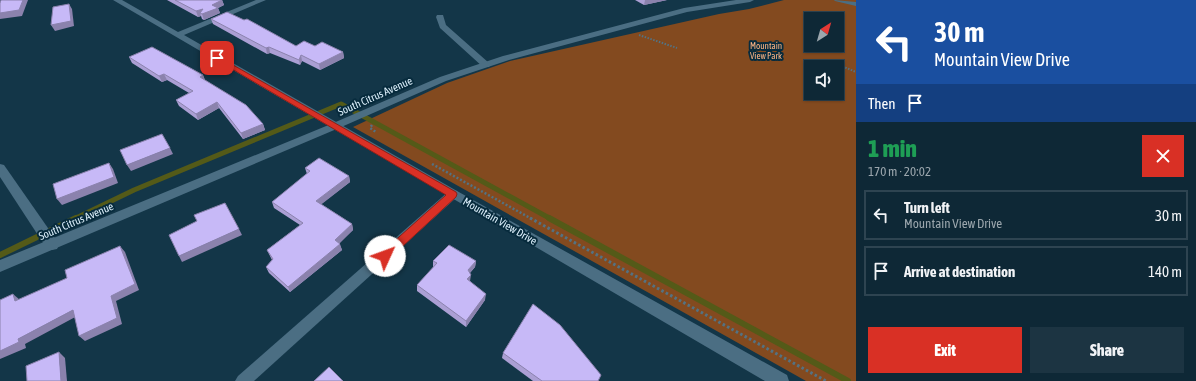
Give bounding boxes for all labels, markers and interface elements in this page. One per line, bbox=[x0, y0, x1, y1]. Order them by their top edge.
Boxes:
north arrow bbox=[804, 12, 844, 52]
map controls bbox=[804, 12, 844, 100]
icon: left bbox=[868, 16, 920, 68]
text: 30 m bbox=[934, 16, 984, 48]
pin bbox=[200, 41, 234, 75]
park label: Mountain View Park bbox=[750, 41, 782, 61]
icon: arrive bbox=[206, 47, 228, 69]
text: Mountain View Drive bbox=[934, 49, 1070, 70]
button: sound bbox=[804, 60, 844, 100]
street label: South Citrus Avenue bbox=[336, 74, 414, 118]
icon: arrive bbox=[904, 92, 926, 114]
text: Then bbox=[868, 95, 896, 112]
text: 1 min bbox=[868, 135, 917, 162]
button: close bbox=[1142, 135, 1184, 177]
text: 170 m · 20:02 bbox=[868, 164, 931, 179]
street label: Mountain View Drive bbox=[461, 195, 539, 247]
text: Turn left bbox=[904, 199, 950, 216]
street label: South Citrus Avenue bbox=[37, 200, 115, 242]
icon: left bbox=[870, 204, 892, 226]
text: 30 m bbox=[1155, 207, 1182, 224]
text: Mountain View Drive bbox=[904, 216, 1002, 231]
position arrow bbox=[364, 235, 406, 277]
icon: arrive bbox=[870, 260, 892, 282]
text: Arrive at destination bbox=[904, 263, 1015, 280]
text: 140 m bbox=[1148, 263, 1182, 280]
button: Exit bbox=[868, 327, 1022, 373]
button: Share bbox=[1030, 327, 1184, 373]

